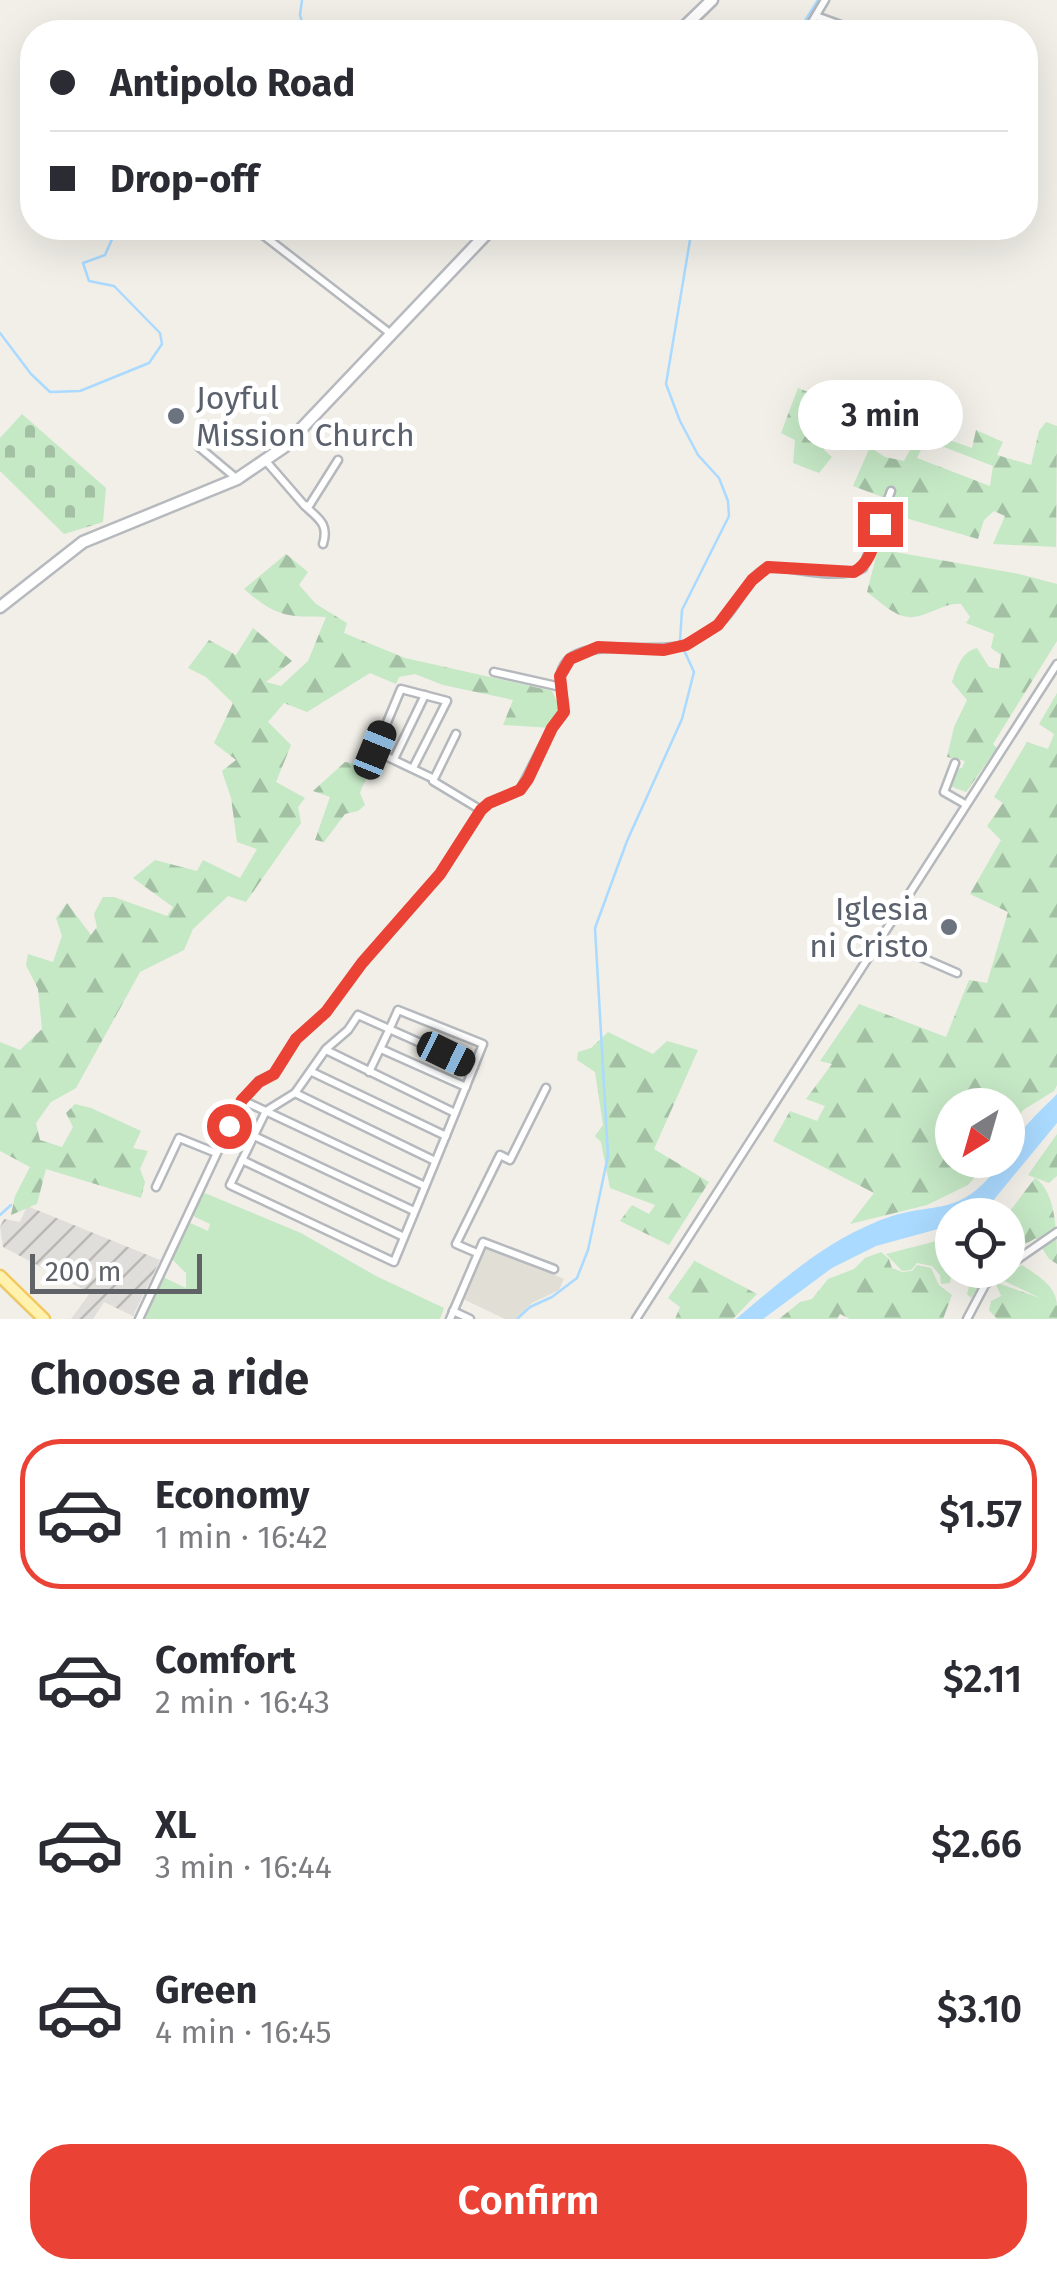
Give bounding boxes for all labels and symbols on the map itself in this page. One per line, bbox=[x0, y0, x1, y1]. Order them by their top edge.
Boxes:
place label: Joyful Mission Church bbox=[196, 379, 415, 454]
callout: 3 min bbox=[798, 379, 962, 449]
marker: Joyful Mission Church bbox=[165, 405, 187, 427]
route end bbox=[858, 502, 903, 547]
car bbox=[350, 717, 400, 783]
place label: Iglesia ni Cristo bbox=[809, 890, 929, 965]
marker: Iglesia ni Cristo bbox=[938, 916, 960, 938]
car bbox=[412, 1027, 480, 1081]
north arrow bbox=[935, 1088, 1025, 1178]
route start bbox=[207, 1104, 252, 1149]
scale bar bbox=[30, 1249, 202, 1294]

